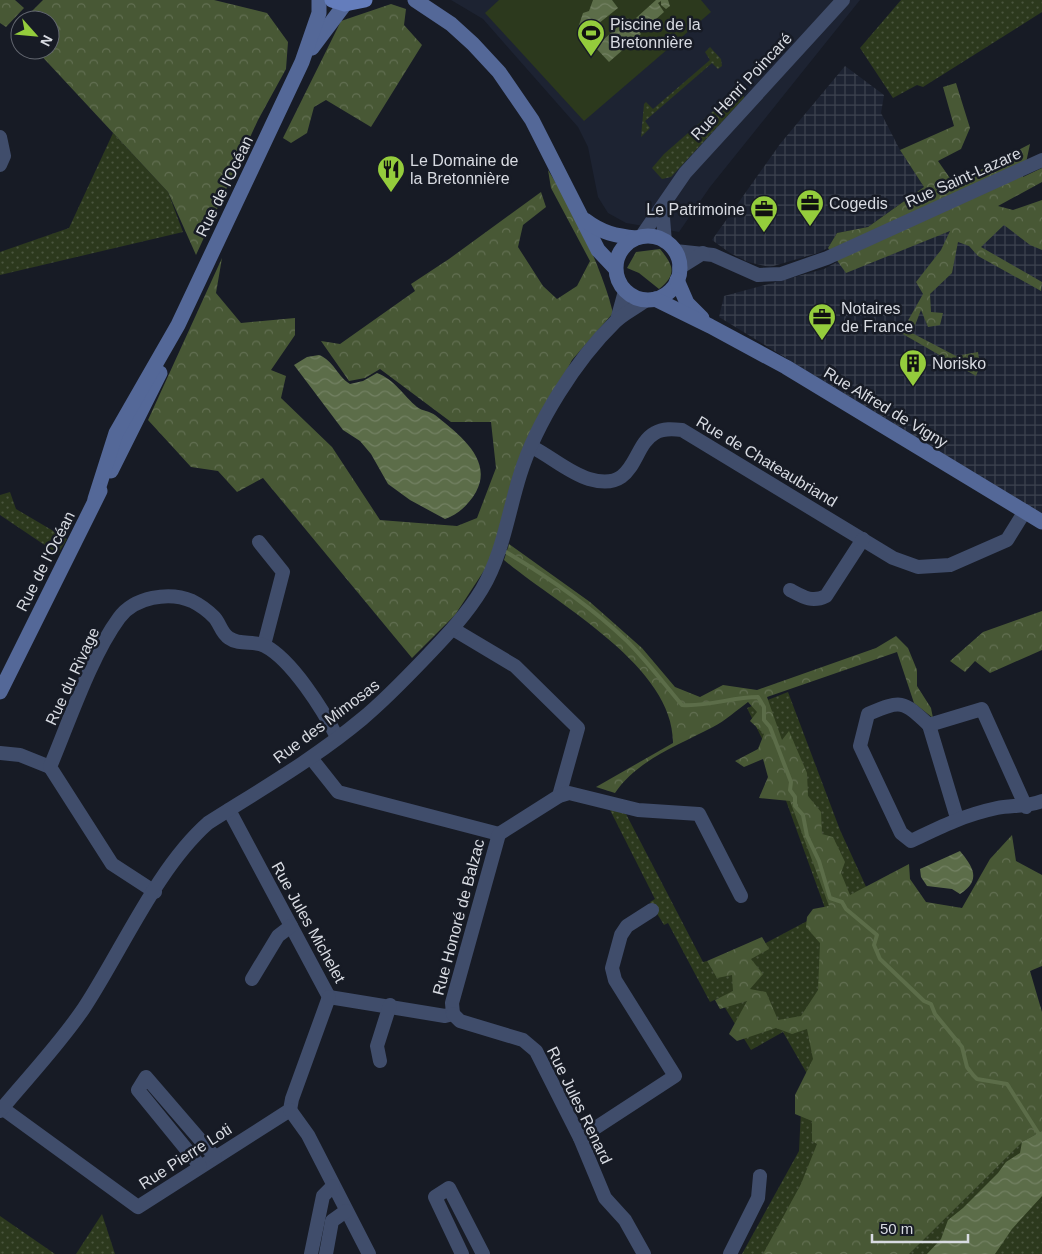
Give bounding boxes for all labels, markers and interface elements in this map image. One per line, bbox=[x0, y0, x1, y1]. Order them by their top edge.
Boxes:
north arrow bbox=[10, 10, 60, 60]
place label: Piscine de la Bretonnière bbox=[610, 16, 701, 51]
sports icon: Piscine de la Bretonnière bbox=[576, 18, 606, 57]
street label: Rue Henri Poincaré bbox=[688, 29, 795, 143]
text: N bbox=[37, 33, 56, 49]
street label: Rue de l'Océan bbox=[193, 133, 256, 239]
street label: Rue Saint-Lazare bbox=[903, 144, 1024, 211]
place label: Le Domaine de la Bretonnière bbox=[410, 152, 519, 187]
restaurant icon: Le Domaine de la Bretonnière bbox=[376, 154, 406, 193]
office icon: Cogedis bbox=[795, 188, 825, 227]
office icon: Le Patrimoine bbox=[749, 194, 779, 233]
place label: Cogedis bbox=[829, 195, 888, 212]
place label: Le Patrimoine bbox=[646, 201, 745, 218]
place label: Notaires de France bbox=[841, 300, 913, 335]
office icon: Notaires de France bbox=[807, 302, 837, 341]
building icon: Norisko bbox=[898, 348, 928, 387]
place label: Norisko bbox=[932, 355, 986, 372]
street label: Rue Alfred de Vigny bbox=[821, 364, 951, 451]
street label: Rue de Chateaubriand bbox=[693, 413, 840, 510]
street label: Rue de l'Océan bbox=[13, 508, 78, 614]
street label: Rue du Rivage bbox=[42, 625, 103, 728]
street label: Rue des Mimosas bbox=[270, 676, 383, 767]
street label: Rue Honoré de Balzac bbox=[429, 837, 488, 997]
street label: Rue Jules Michelet bbox=[268, 859, 349, 986]
street label: Rue Jules Renard bbox=[544, 1044, 615, 1167]
street label: Rue Pierre Loti bbox=[136, 1120, 235, 1193]
scale bar bbox=[872, 1212, 968, 1244]
text: 50 m bbox=[880, 1220, 913, 1237]

